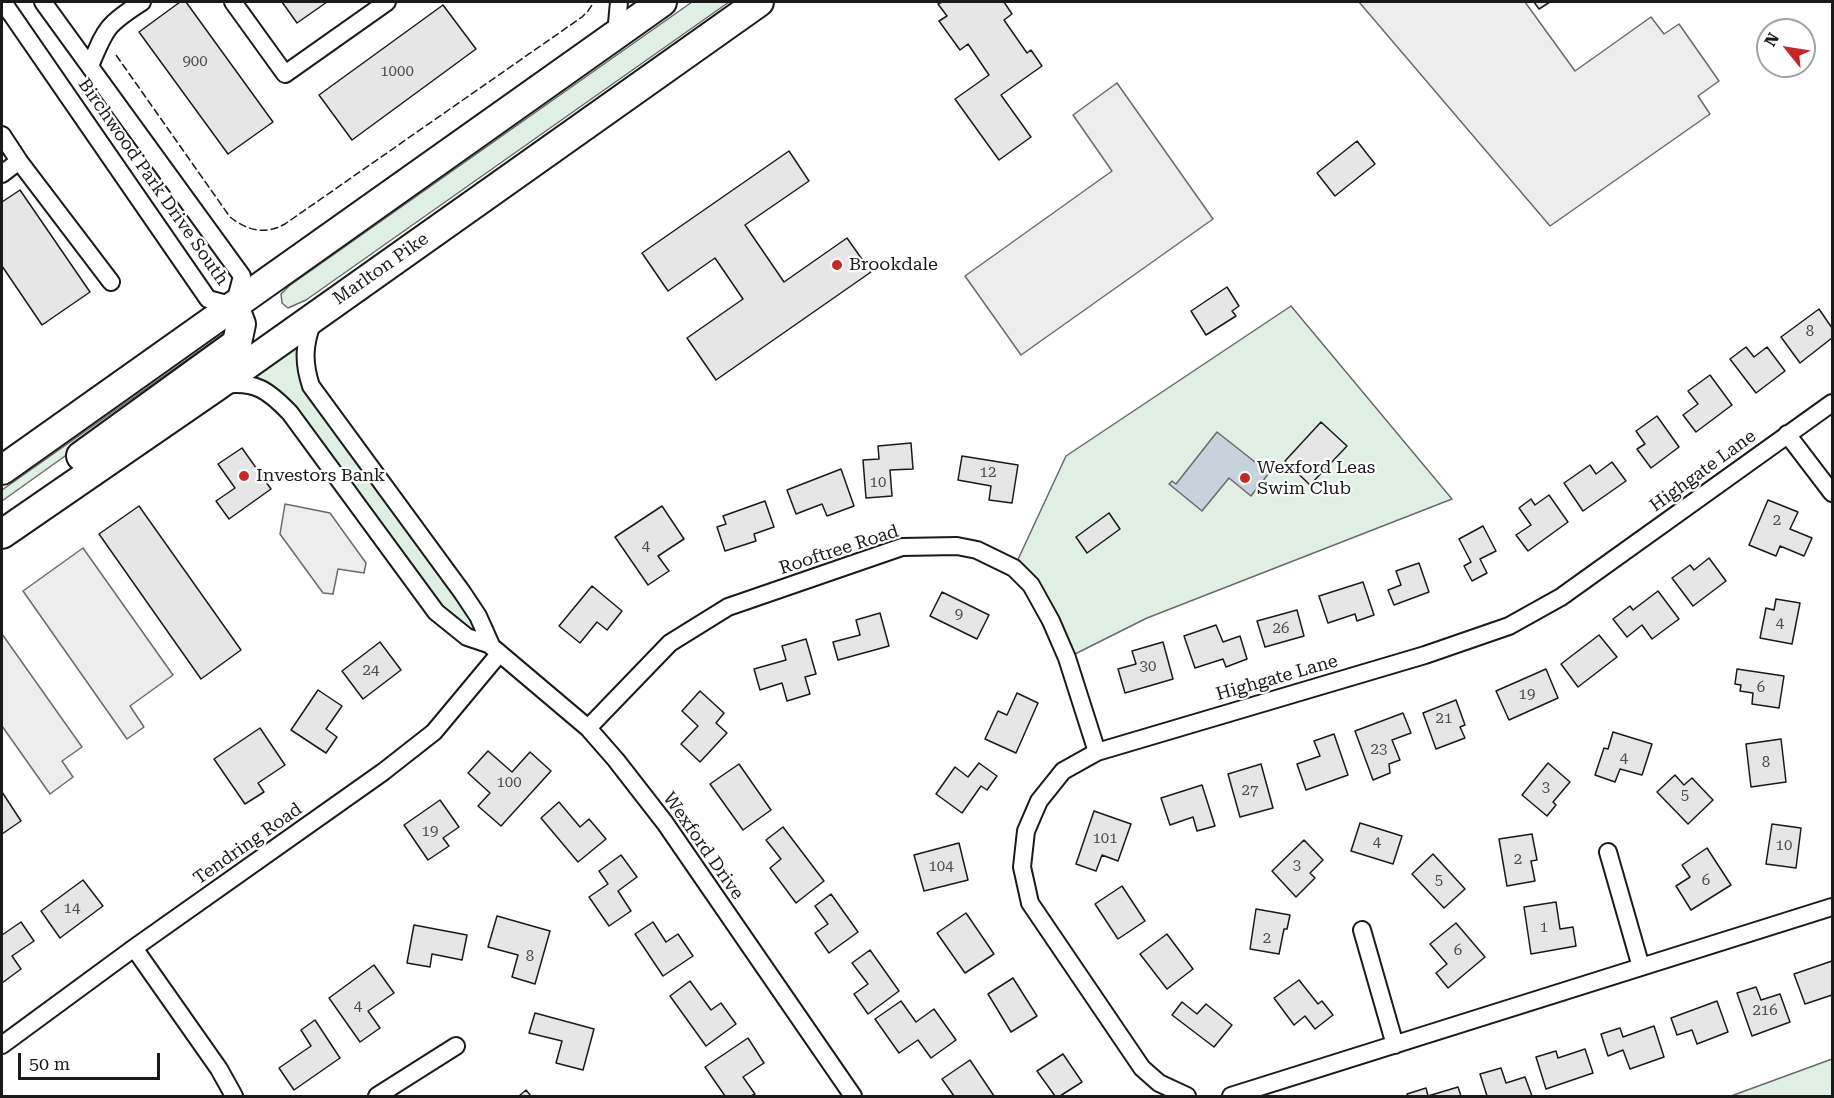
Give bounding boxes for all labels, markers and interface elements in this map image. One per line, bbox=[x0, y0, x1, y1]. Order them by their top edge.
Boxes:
north arrow bbox=[1756, 18, 1816, 78]
text: N bbox=[1760, 30, 1783, 50]
house number: 900 bbox=[182, 53, 208, 71]
house number: 1000 bbox=[380, 63, 414, 81]
street label: Birchwood Park Drive South bbox=[73, 75, 233, 289]
street label: Marlton Pike bbox=[329, 228, 433, 310]
place label: Brookdale bbox=[849, 254, 938, 276]
marker: Brookdale bbox=[830, 258, 844, 272]
house number: 8 bbox=[1806, 323, 1814, 341]
street label: Highgate Lane bbox=[1646, 425, 1760, 517]
place label: Wexford Leas Swim Club bbox=[1257, 457, 1375, 500]
house number: 12 bbox=[980, 464, 996, 482]
place label: Investors Bank bbox=[256, 465, 385, 487]
marker: Investors Bank bbox=[237, 469, 251, 483]
marker: Wexford Leas Swim Club bbox=[1238, 471, 1252, 485]
house number: 10 bbox=[870, 474, 886, 492]
house number: 2 bbox=[1773, 512, 1781, 530]
street label: Rooftree Road bbox=[777, 521, 901, 579]
house number: 4 bbox=[642, 538, 650, 556]
house number: 9 bbox=[955, 606, 963, 624]
house number: 4 bbox=[1776, 615, 1784, 633]
house number: 26 bbox=[1273, 620, 1289, 638]
street label: Highgate Lane bbox=[1214, 650, 1340, 706]
house number: 30 bbox=[1140, 658, 1156, 676]
house number: 24 bbox=[363, 662, 379, 680]
house number: 6 bbox=[1757, 679, 1765, 697]
house number: 19 bbox=[1519, 686, 1535, 704]
house number: 21 bbox=[1436, 710, 1452, 728]
house number: 23 bbox=[1371, 741, 1387, 759]
house number: 4 bbox=[1620, 750, 1628, 768]
house number: 8 bbox=[1762, 754, 1770, 772]
house number: 100 bbox=[496, 774, 522, 792]
house number: 3 bbox=[1542, 779, 1550, 797]
house number: 27 bbox=[1242, 782, 1258, 800]
house number: 5 bbox=[1681, 787, 1689, 805]
street label: Wexford Drive bbox=[658, 788, 748, 904]
street label: Tendring Road bbox=[190, 799, 306, 889]
house number: 19 bbox=[422, 823, 438, 841]
house number: 101 bbox=[1092, 830, 1118, 848]
house number: 4 bbox=[1373, 834, 1381, 852]
house number: 10 bbox=[1776, 837, 1792, 855]
house number: 2 bbox=[1514, 851, 1522, 869]
house number: 3 bbox=[1293, 857, 1301, 875]
house number: 104 bbox=[928, 858, 954, 876]
house number: 5 bbox=[1435, 872, 1443, 890]
house number: 6 bbox=[1702, 872, 1710, 890]
house number: 14 bbox=[64, 900, 80, 918]
house number: 1 bbox=[1540, 919, 1548, 937]
house number: 2 bbox=[1263, 930, 1271, 948]
house number: 6 bbox=[1454, 942, 1462, 960]
house number: 8 bbox=[526, 948, 534, 966]
house number: 4 bbox=[354, 998, 362, 1016]
house number: 216 bbox=[1752, 1002, 1778, 1020]
scale bar bbox=[21, 1041, 164, 1079]
text: 50 m bbox=[29, 1053, 70, 1074]

